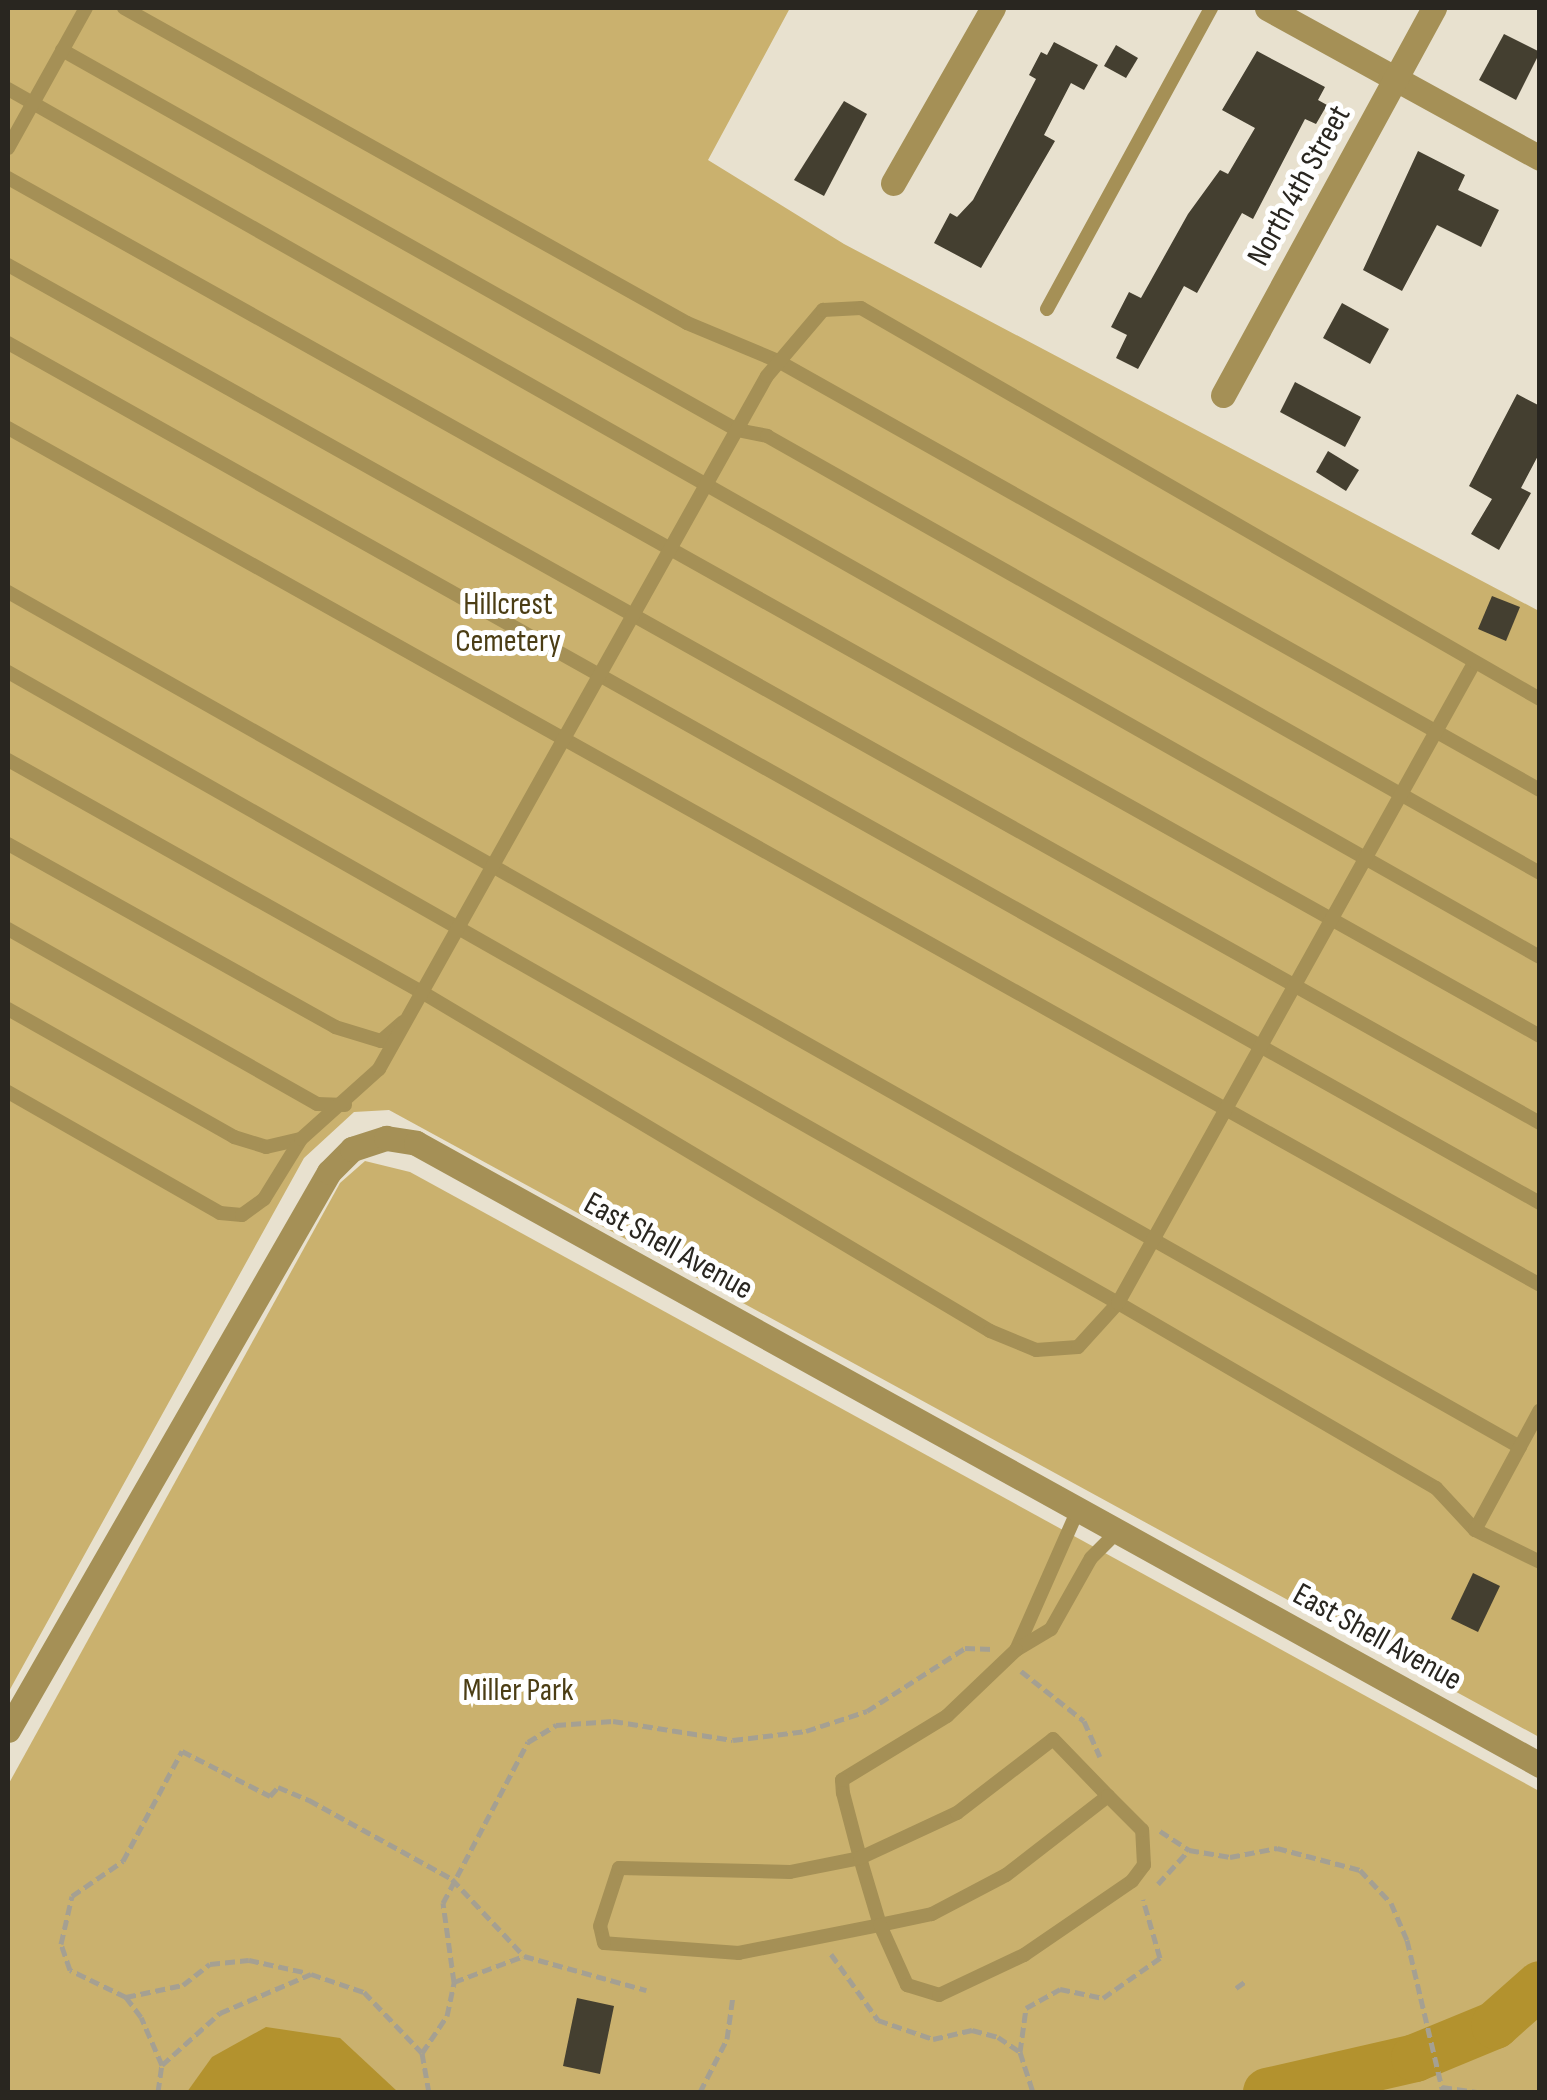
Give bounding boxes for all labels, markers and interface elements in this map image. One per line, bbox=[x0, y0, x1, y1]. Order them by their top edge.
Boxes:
street label: North 4th Street bbox=[1240, 99, 1360, 273]
park label: Hillcrest Cemetery bbox=[455, 587, 561, 662]
street label: East Shell Avenue bbox=[577, 1185, 759, 1309]
street label: East Shell Avenue bbox=[1286, 1576, 1468, 1700]
park label: Miller Park bbox=[463, 1672, 573, 1710]

